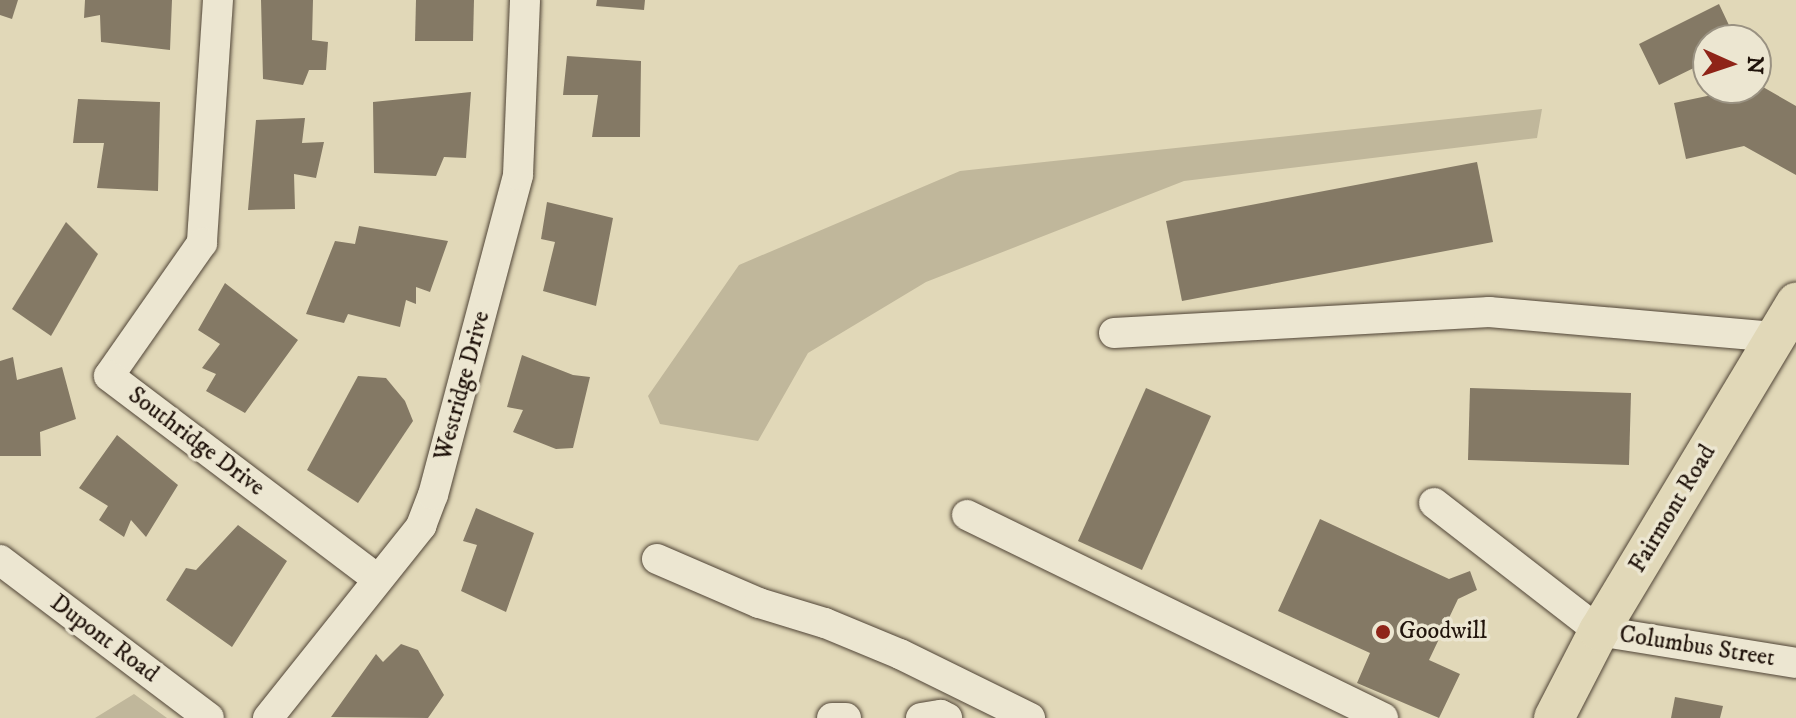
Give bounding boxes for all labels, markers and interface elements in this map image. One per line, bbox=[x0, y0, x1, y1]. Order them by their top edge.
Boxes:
north arrow bbox=[1692, 24, 1772, 104]
text: N bbox=[1741, 55, 1768, 75]
street label: Westridge Drive bbox=[429, 308, 497, 464]
street label: Southridge Drive bbox=[122, 381, 270, 503]
street label: Fairmont Road bbox=[1624, 440, 1722, 578]
street label: Dupont Road bbox=[44, 589, 164, 689]
place label: Goodwill bbox=[1399, 618, 1487, 646]
street label: Columbus Street bbox=[1617, 621, 1777, 673]
marker: Goodwill bbox=[1374, 623, 1392, 641]

